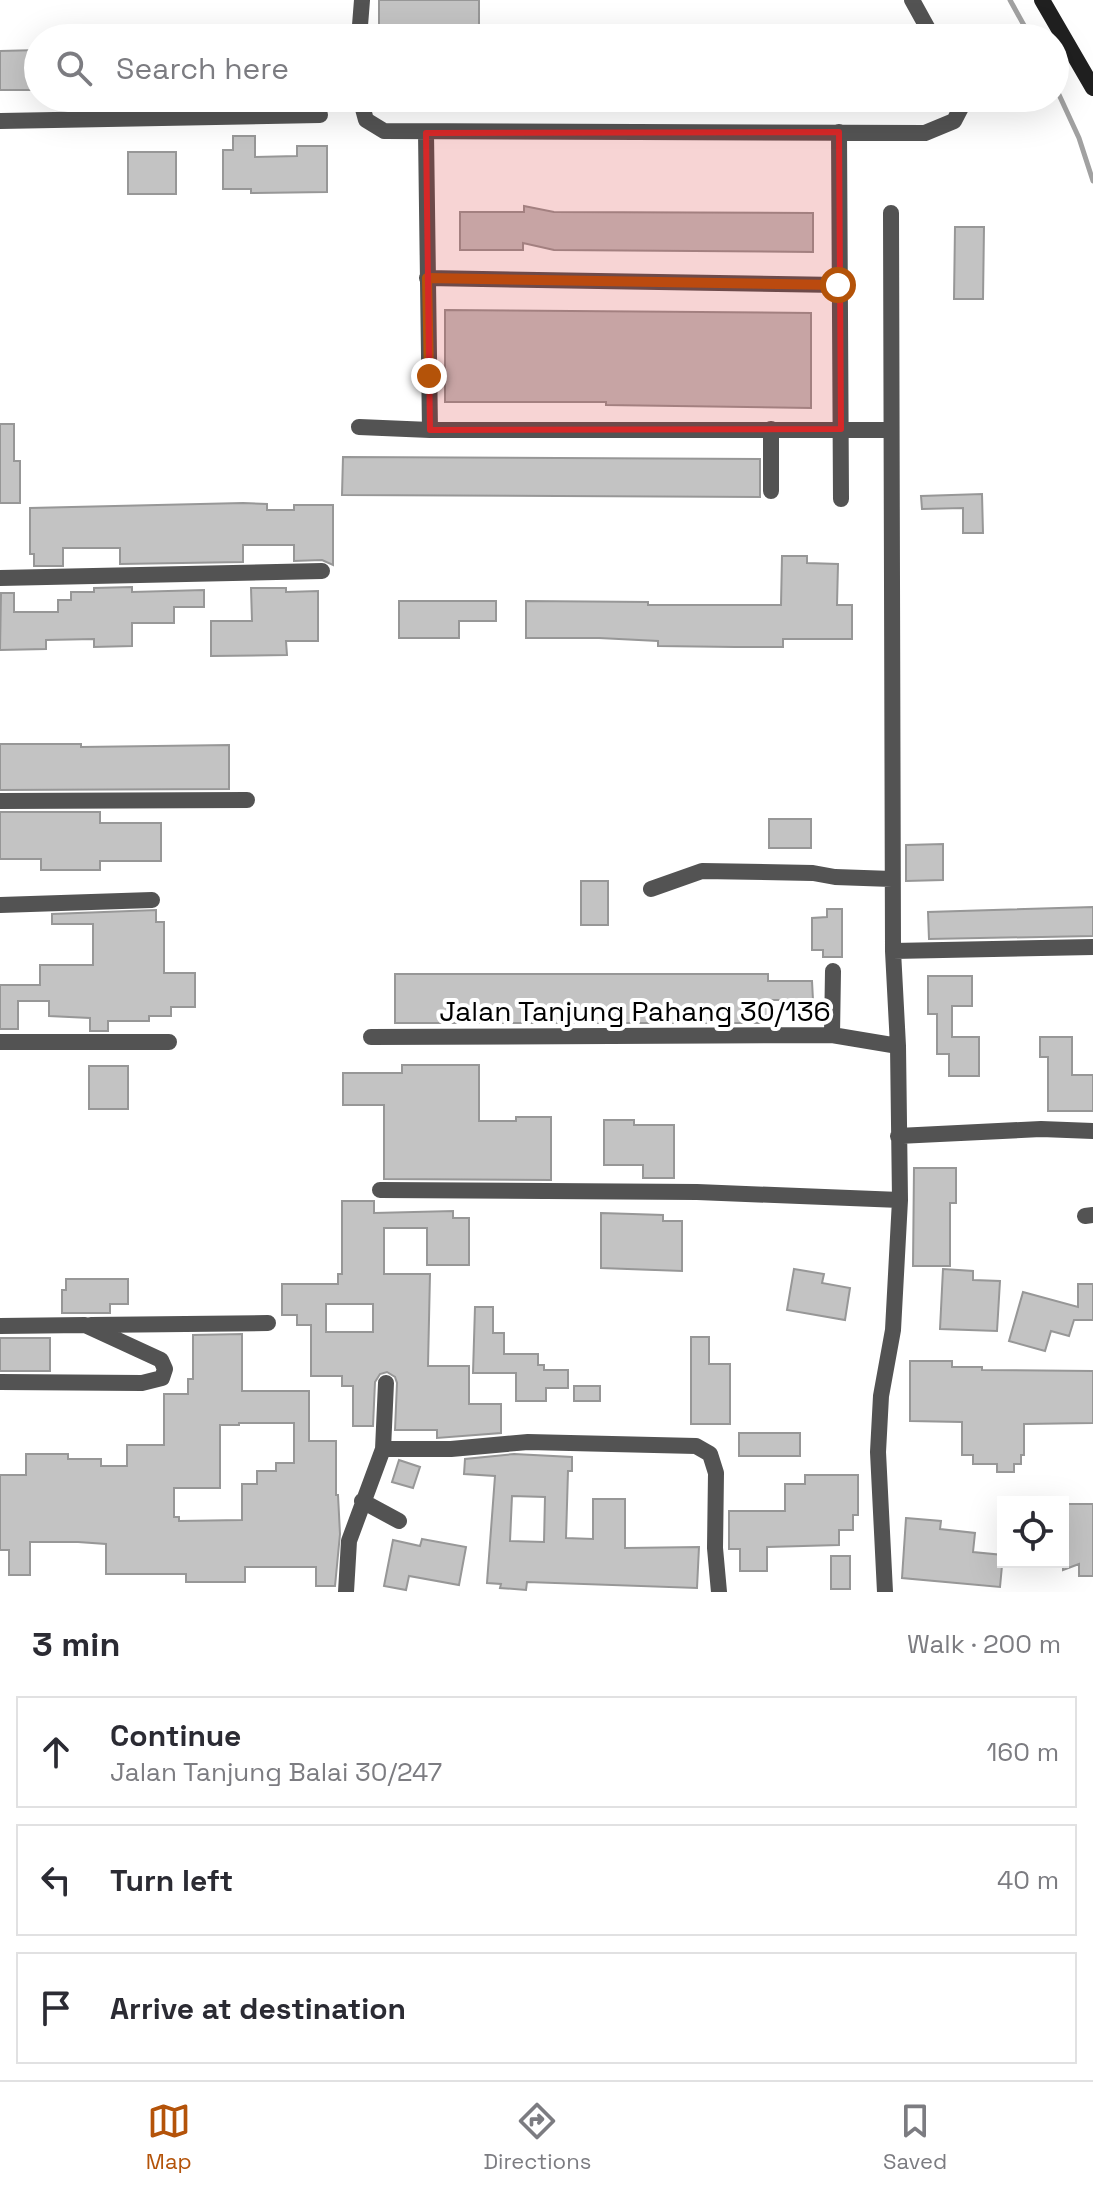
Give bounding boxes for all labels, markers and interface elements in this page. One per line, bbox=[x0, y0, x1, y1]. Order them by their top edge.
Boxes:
search box bbox=[24, 24, 1069, 112]
icon: search bbox=[52, 46, 96, 90]
text: Search here bbox=[116, 49, 289, 88]
route start bbox=[820, 267, 856, 303]
route end bbox=[411, 358, 447, 394]
street label: Jalan Tanjung Pahang 30/136 bbox=[439, 993, 831, 1029]
map controls bbox=[997, 1496, 1069, 1568]
button: locate bbox=[997, 1496, 1069, 1568]
text: 3 min bbox=[32, 1623, 120, 1666]
text: Walk · 200 m bbox=[907, 1627, 1061, 1661]
text: Continue bbox=[110, 1716, 241, 1755]
icon: ahead bbox=[34, 1730, 78, 1774]
text: 160 m bbox=[987, 1735, 1059, 1769]
text: Jalan Tanjung Balai 30/247 bbox=[110, 1755, 442, 1789]
icon: left bbox=[34, 1858, 78, 1902]
text: Turn left bbox=[110, 1861, 233, 1900]
text: 40 m bbox=[997, 1863, 1059, 1897]
icon: arrive bbox=[34, 1986, 78, 2030]
text: Arrive at destination bbox=[110, 1989, 406, 2028]
tab: Map bbox=[146, 2099, 192, 2175]
tab: Directions bbox=[483, 2099, 591, 2175]
tab: Saved bbox=[883, 2099, 947, 2175]

